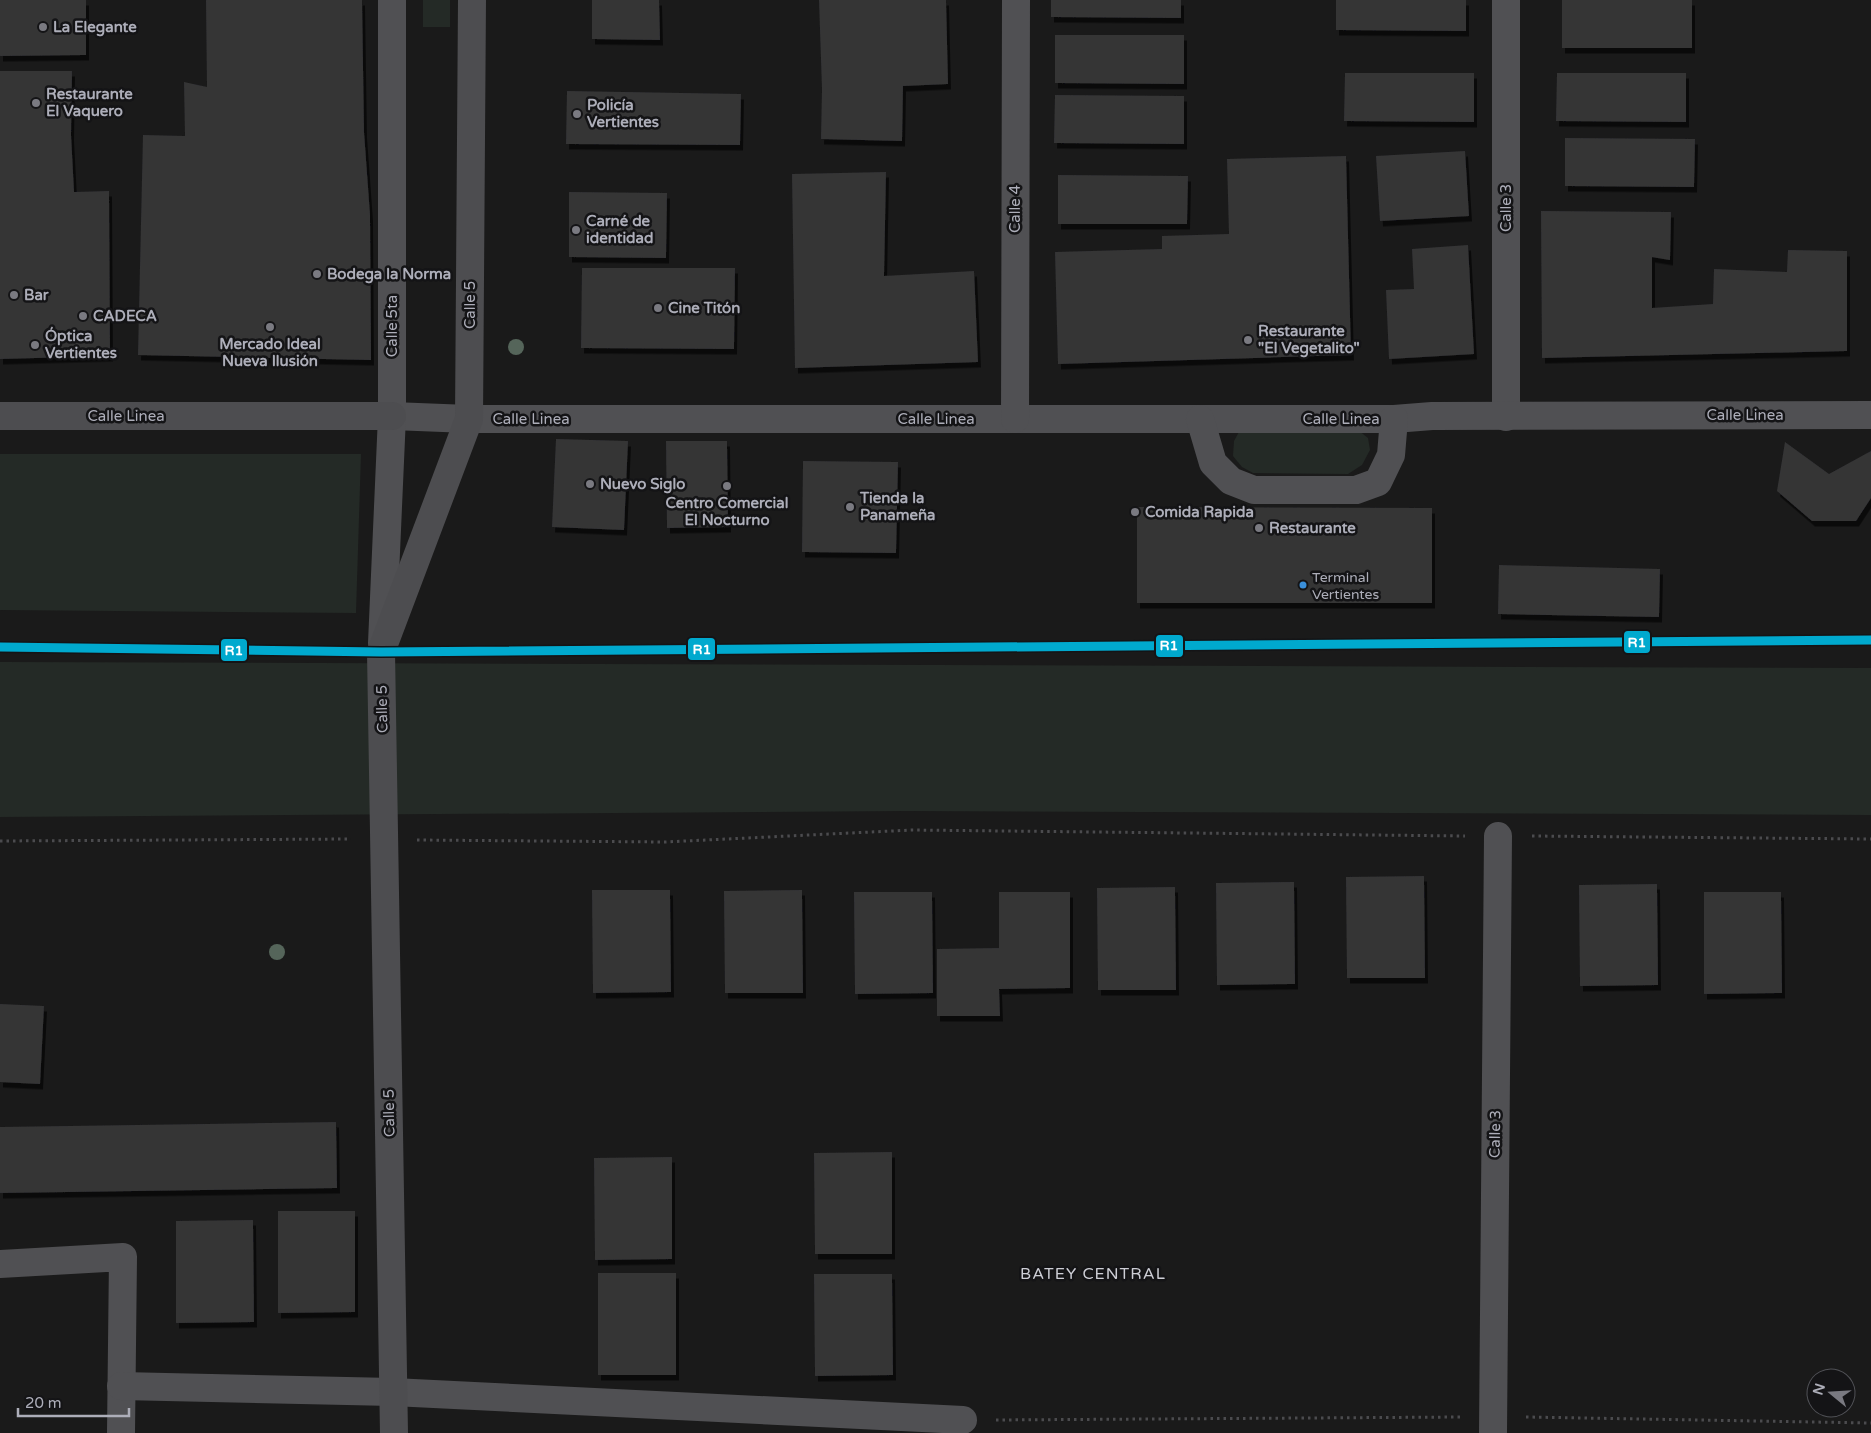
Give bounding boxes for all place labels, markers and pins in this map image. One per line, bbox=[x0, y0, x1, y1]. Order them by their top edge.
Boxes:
place label: La Elegante bbox=[53, 18, 137, 37]
marker: La Elegante bbox=[37, 21, 49, 33]
place label: Restaurante El Vaquero bbox=[46, 85, 133, 121]
place label: Policía Vertientes bbox=[587, 96, 659, 131]
marker: Restaurante El Vaquero bbox=[30, 97, 42, 109]
marker: Policía Vertientes bbox=[571, 108, 583, 120]
place label: Carné de identidad bbox=[586, 212, 653, 247]
marker: Carné de identidad bbox=[570, 224, 582, 236]
place label: Bodega la Norma bbox=[327, 265, 451, 284]
marker: Bodega la Norma bbox=[311, 268, 323, 280]
place label: Bar bbox=[24, 286, 49, 304]
marker: Bar bbox=[8, 289, 20, 301]
place label: Cine Titón bbox=[668, 299, 740, 317]
marker: Cine Titón bbox=[652, 302, 664, 314]
place label: CADECA bbox=[93, 307, 157, 325]
marker: CADECA bbox=[77, 310, 89, 322]
marker: Mercado Ideal Nueva Ilusión bbox=[264, 321, 276, 333]
place label: Restaurante "El Vegetalito" bbox=[1258, 322, 1360, 358]
place label: Óptica Vertientes bbox=[45, 326, 117, 362]
marker: Restaurante "El Vegetalito" bbox=[1242, 334, 1254, 346]
place label: Mercado Ideal Nueva Ilusión bbox=[219, 335, 321, 370]
marker: Óptica Vertientes bbox=[29, 339, 41, 351]
place label: Nuevo Siglo bbox=[600, 475, 685, 494]
marker: Nuevo Siglo bbox=[584, 478, 596, 490]
marker: Centro Comercial El Nocturno bbox=[721, 480, 733, 492]
place label: Tienda la Panameña bbox=[859, 489, 936, 524]
place label: Centro Comercial El Nocturno bbox=[666, 494, 788, 529]
marker: Tienda la Panameña bbox=[844, 501, 856, 513]
place label: Comida Rapida bbox=[1145, 503, 1254, 522]
marker: Comida Rapida bbox=[1129, 506, 1141, 518]
place label: Restaurante bbox=[1269, 519, 1356, 537]
marker: Restaurante bbox=[1253, 522, 1265, 534]
place label: Terminal Vertientes bbox=[1312, 569, 1380, 603]
marker: Terminal Vertientes bbox=[1298, 580, 1308, 590]

